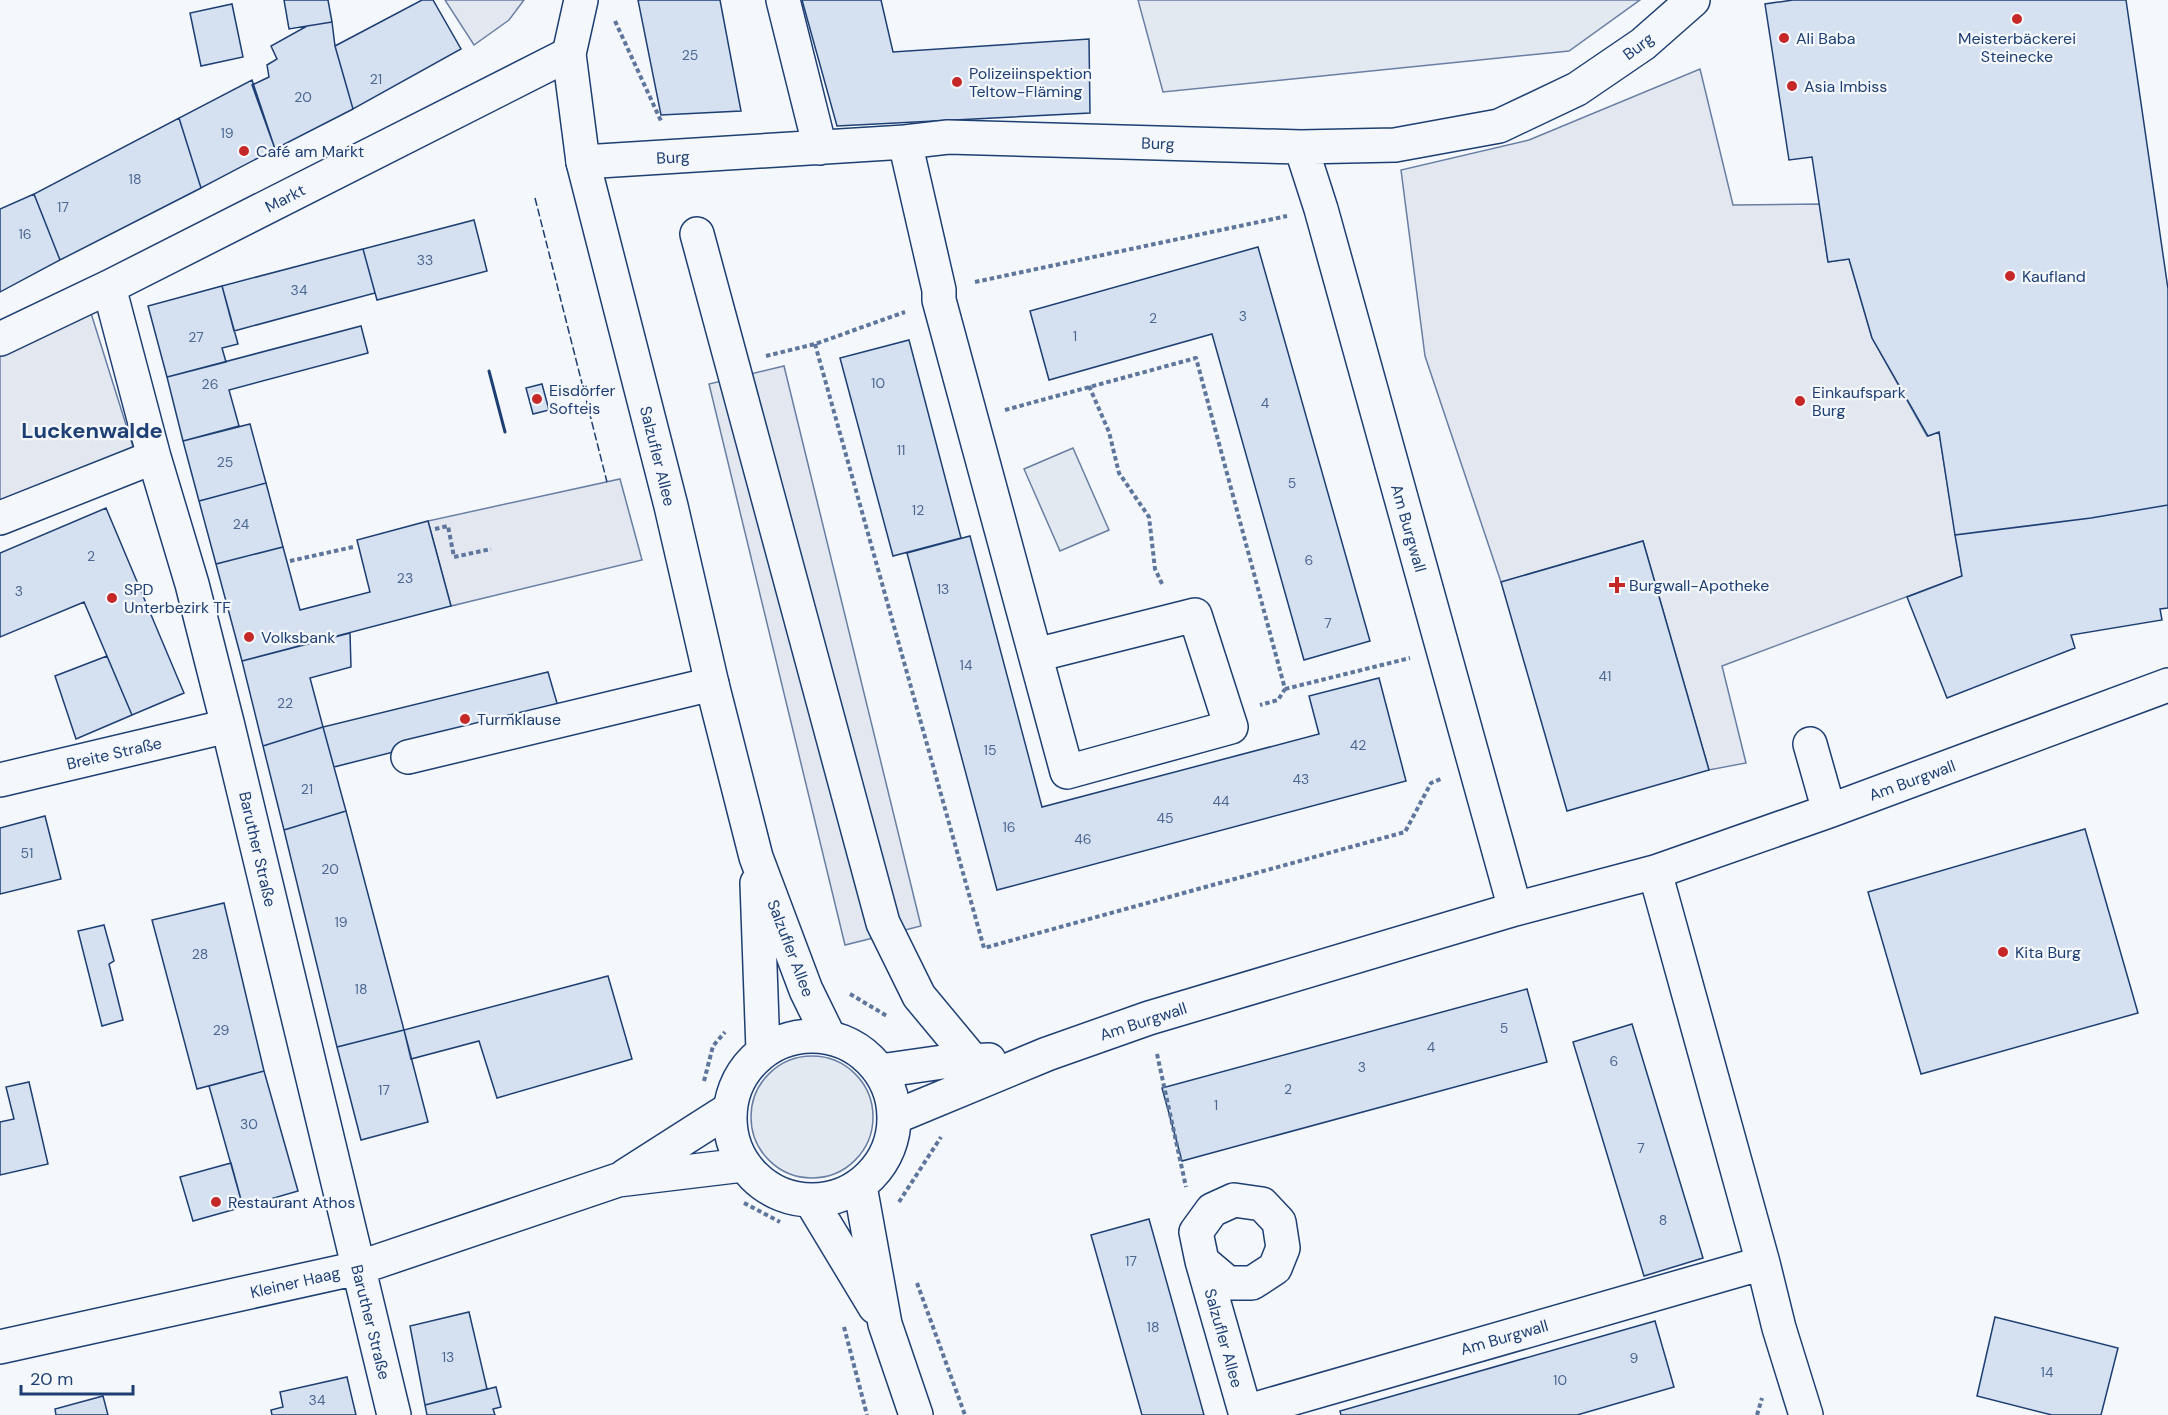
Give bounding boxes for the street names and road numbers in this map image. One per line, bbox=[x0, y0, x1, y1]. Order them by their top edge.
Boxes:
street label: Burg bbox=[1619, 28, 1658, 65]
street label: Burg bbox=[1141, 132, 1175, 155]
street label: Burg bbox=[656, 146, 690, 169]
street label: Markt bbox=[262, 179, 309, 217]
street label: Salzufler Allee bbox=[635, 404, 680, 508]
street label: Am Burgwall bbox=[1386, 482, 1431, 574]
street label: Breite Straße bbox=[64, 732, 164, 775]
street label: Am Burgwall bbox=[1866, 755, 1958, 806]
street label: Baruther Straße bbox=[234, 789, 281, 909]
street label: Salzufler Allee bbox=[762, 897, 819, 1000]
street label: Am Burgwall bbox=[1097, 998, 1189, 1045]
street label: Kleiner Haag bbox=[248, 1262, 342, 1303]
street label: Baruther Straße bbox=[346, 1262, 395, 1382]
street label: Salzufler Allee bbox=[1199, 1286, 1248, 1390]
street label: Am Burgwall bbox=[1458, 1315, 1550, 1360]

